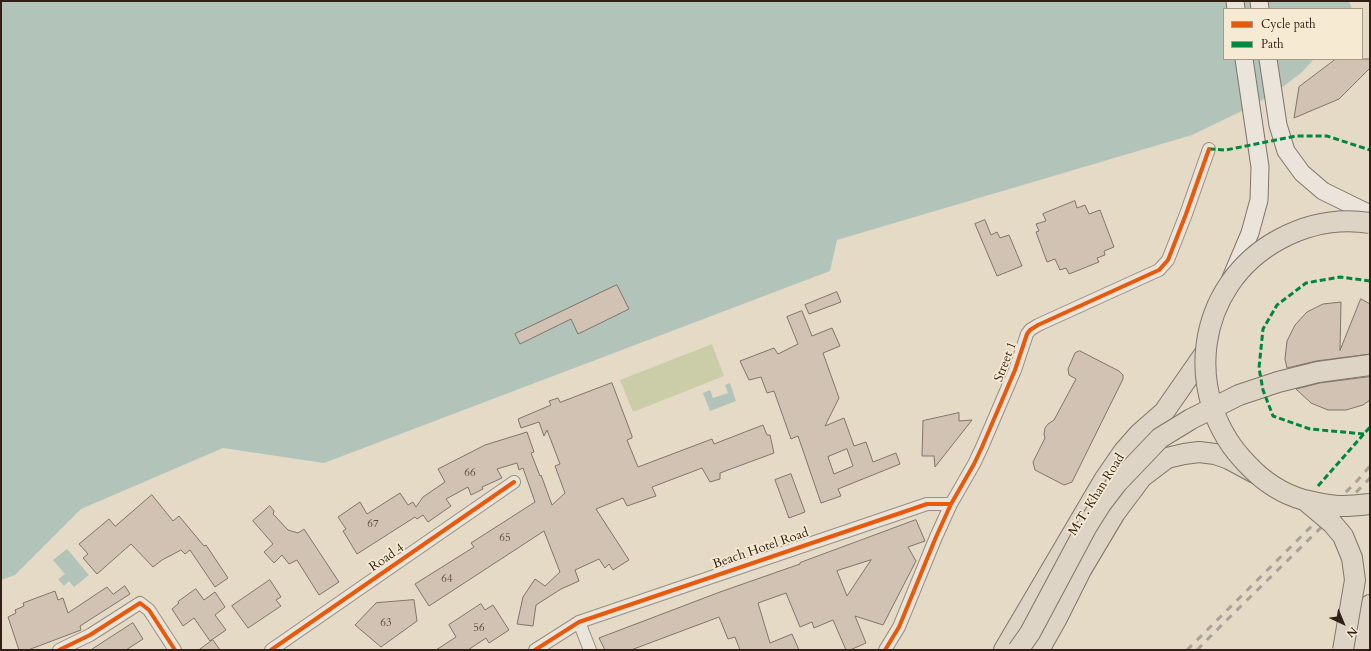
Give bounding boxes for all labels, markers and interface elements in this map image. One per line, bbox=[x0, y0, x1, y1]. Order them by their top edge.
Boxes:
legend bbox=[1223, 8, 1363, 60]
text: Cycle path bbox=[1261, 16, 1316, 32]
text: Path bbox=[1261, 36, 1284, 52]
street label: Street 1 bbox=[991, 340, 1021, 384]
street label: M.T. Khan Road bbox=[1066, 451, 1128, 539]
house number: 66 bbox=[464, 466, 476, 480]
house number: 67 bbox=[367, 517, 379, 531]
street label: Beach Hotel Road bbox=[711, 525, 811, 573]
house number: 65 bbox=[499, 531, 511, 545]
street label: Road 4 bbox=[367, 541, 407, 575]
house number: 64 bbox=[441, 572, 453, 586]
north arrow bbox=[1323, 603, 1363, 643]
house number: 63 bbox=[380, 616, 392, 630]
house number: 56 bbox=[473, 621, 485, 635]
text: N bbox=[1343, 623, 1360, 641]

